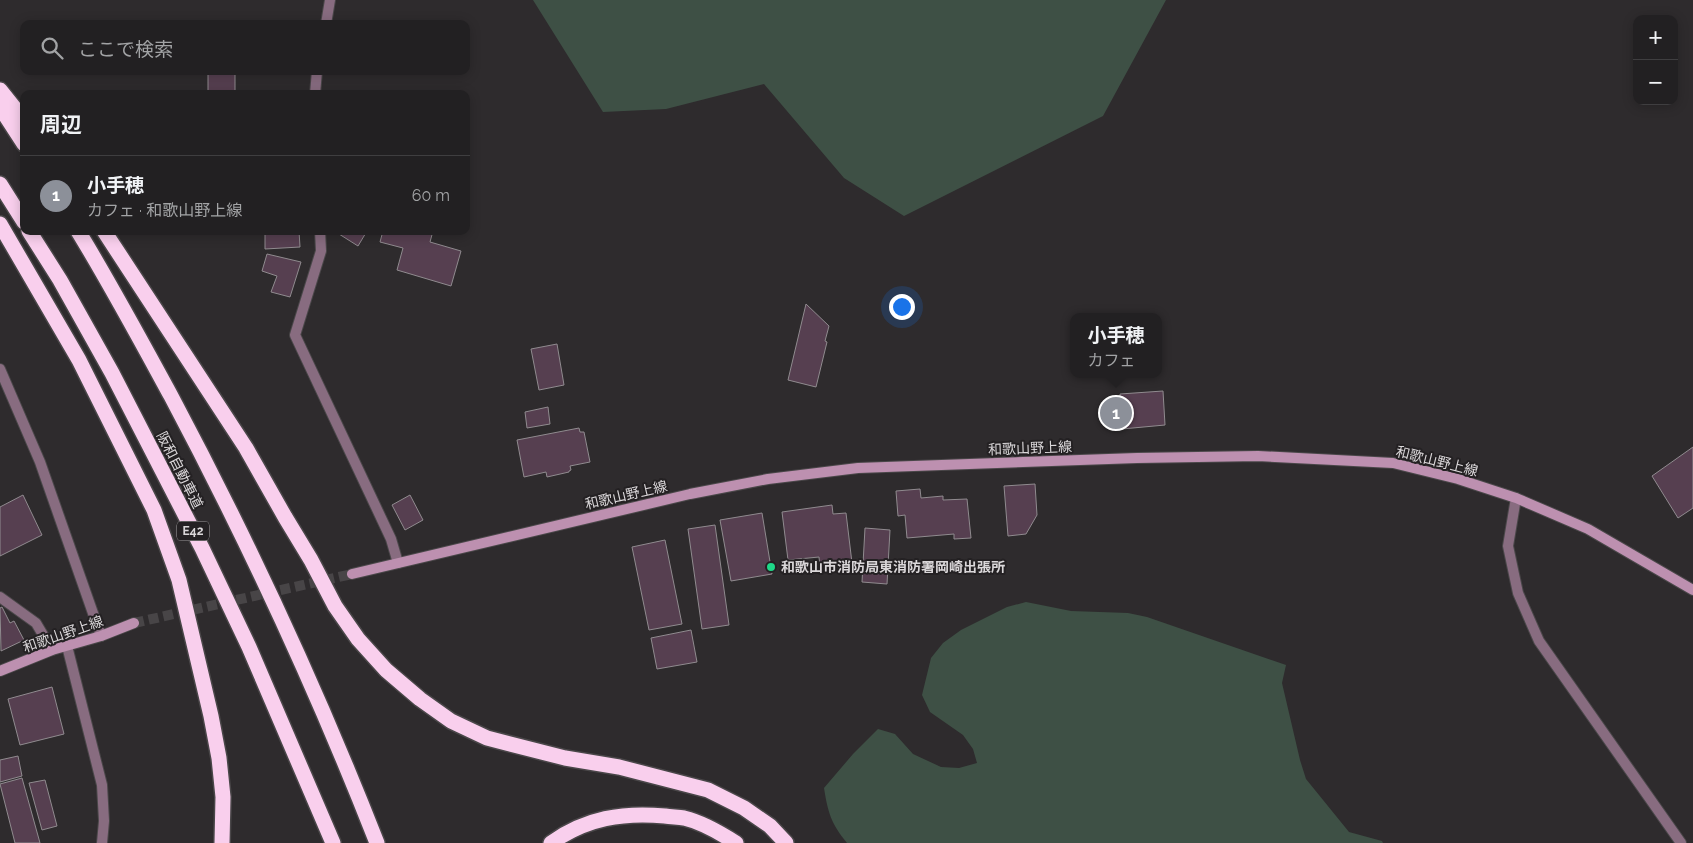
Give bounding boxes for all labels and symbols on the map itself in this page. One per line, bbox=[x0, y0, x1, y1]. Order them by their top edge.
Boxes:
your location bbox=[889, 294, 915, 320]
pin: 1 bbox=[1100, 394, 1132, 432]
street label: 阪和自動車道 bbox=[154, 429, 206, 511]
street label: 和歌山野上線 bbox=[988, 439, 1072, 457]
street label: 和歌山野上線 bbox=[1394, 443, 1480, 479]
street label: 和歌山野上線 bbox=[583, 478, 669, 512]
road number: E42 bbox=[177, 522, 209, 540]
place label: 和歌山市消防局東消防署岡崎出張所 bbox=[781, 559, 1005, 575]
marker: 和歌山市消防局東消防署岡崎出張所 bbox=[765, 561, 777, 573]
street label: 和歌山野上線 bbox=[21, 613, 105, 655]

